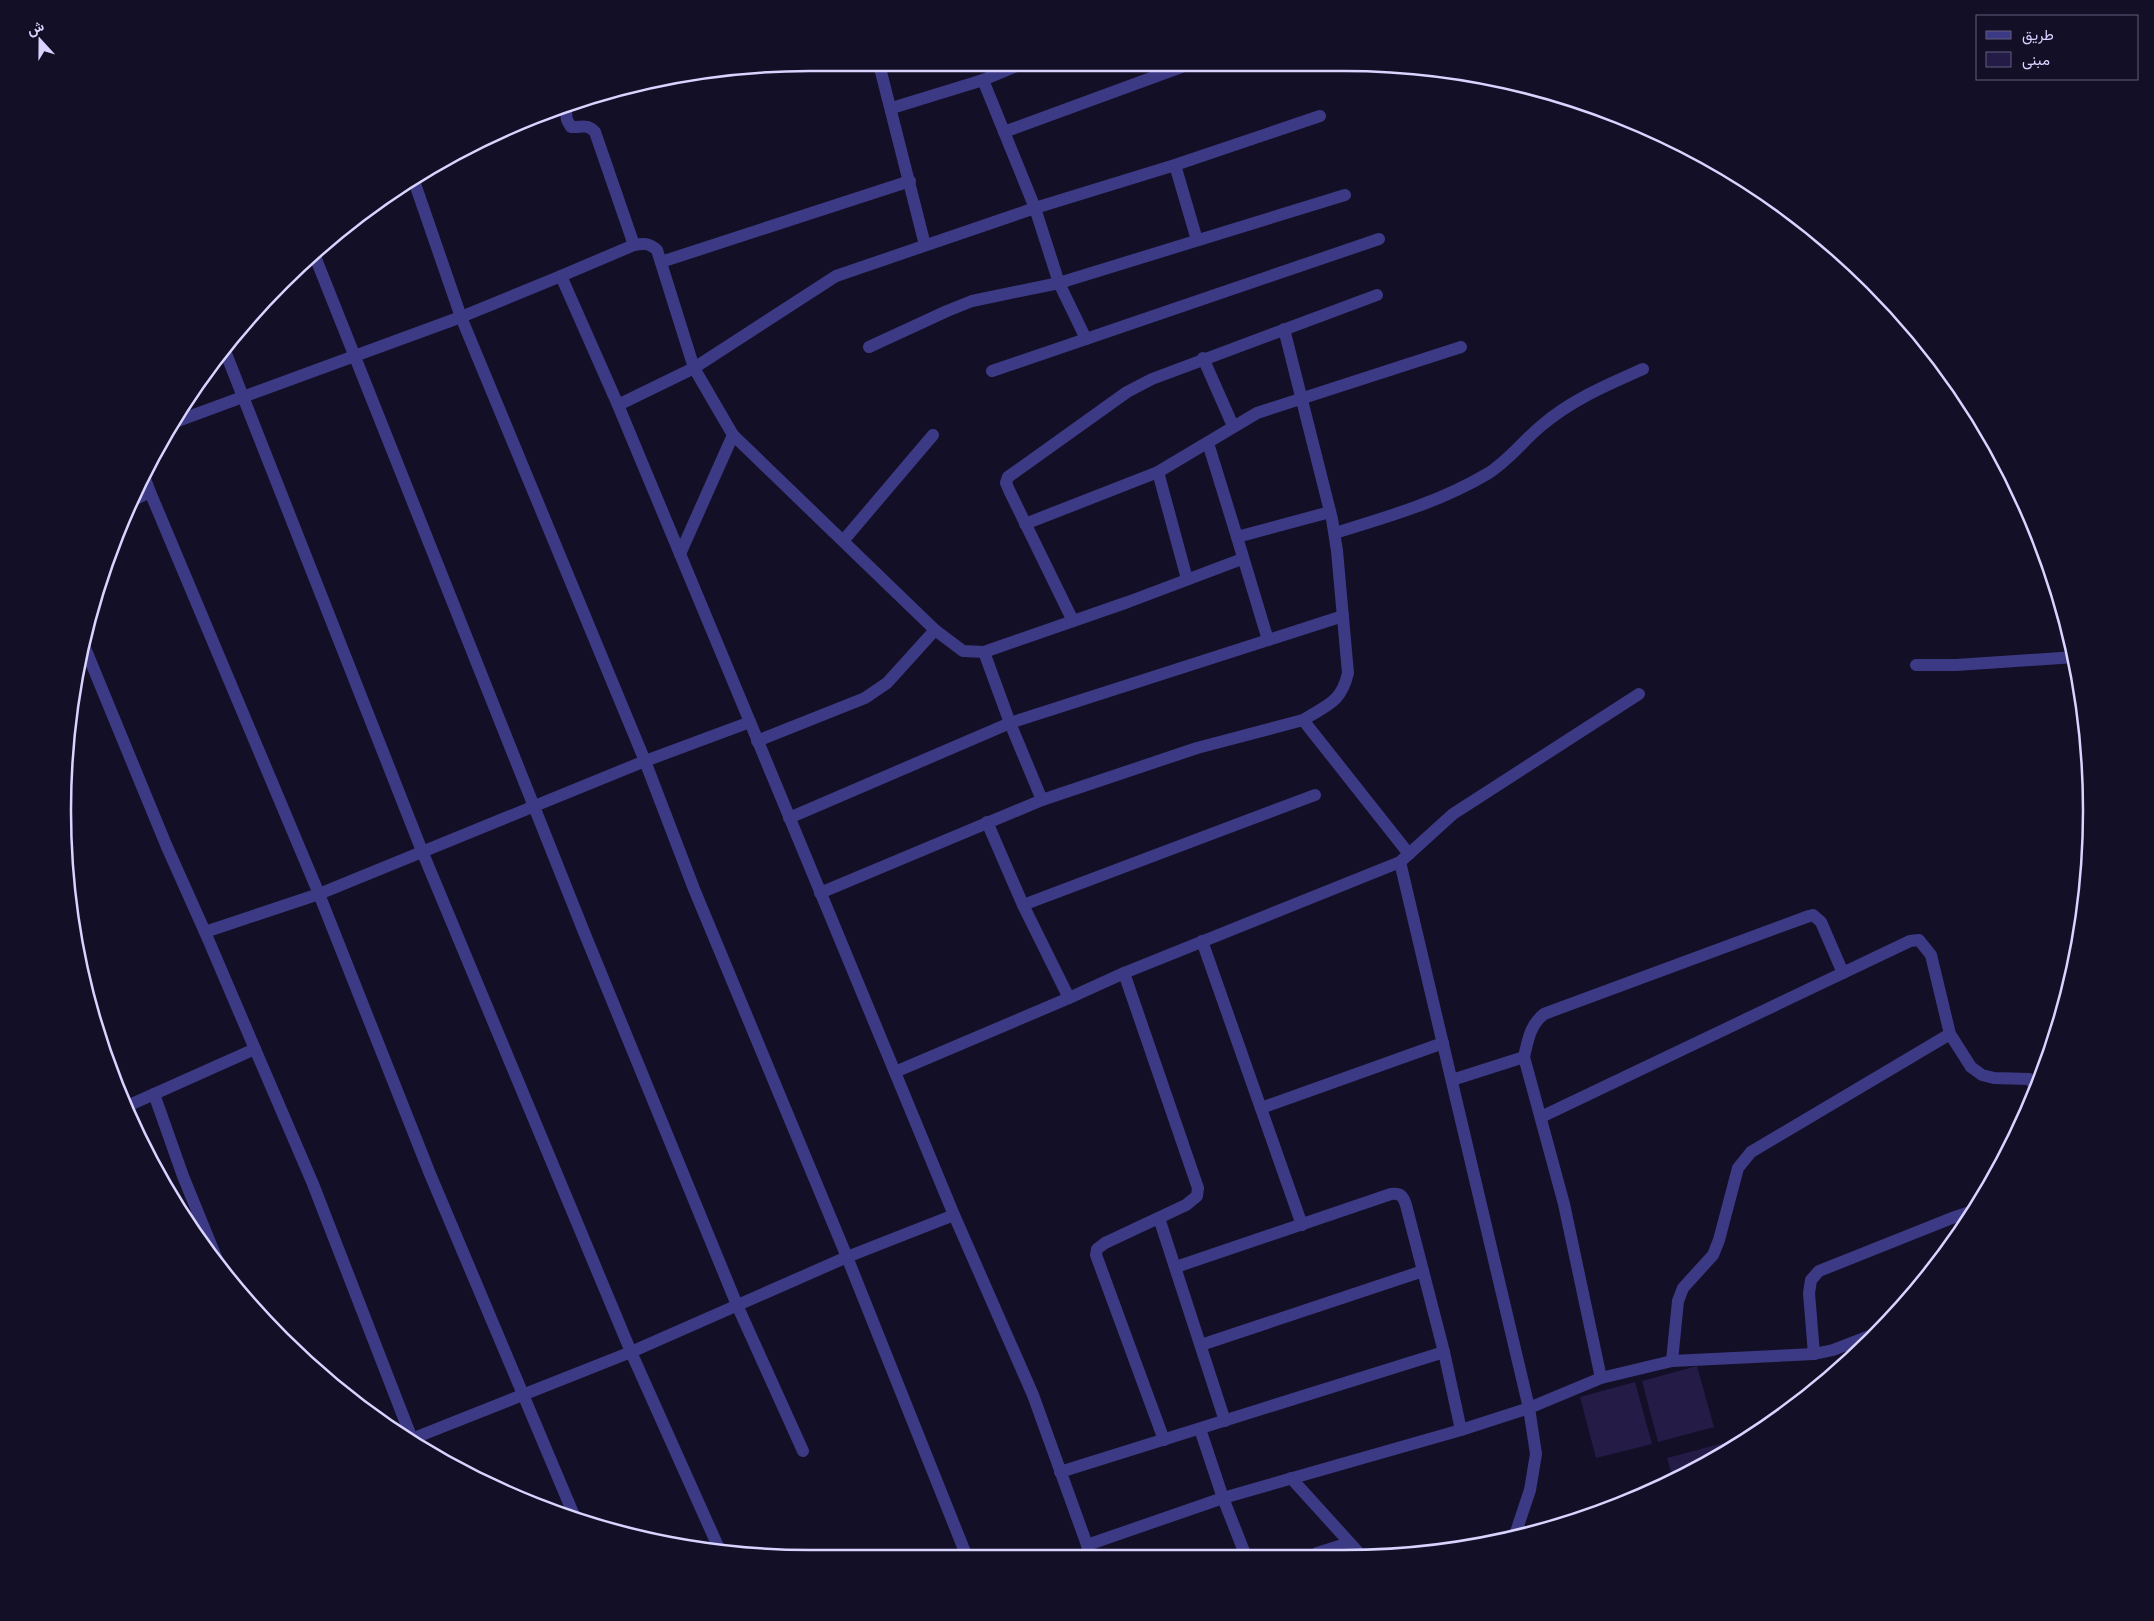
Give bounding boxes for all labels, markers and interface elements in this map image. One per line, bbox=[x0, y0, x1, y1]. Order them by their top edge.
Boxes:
north arrow bbox=[15, 15, 65, 65]
legend bbox=[1976, 15, 2139, 80]
text: ش bbox=[25, 17, 47, 39]
text: طريق bbox=[2022, 26, 2054, 45]
text: مبنى bbox=[2022, 51, 2050, 70]

